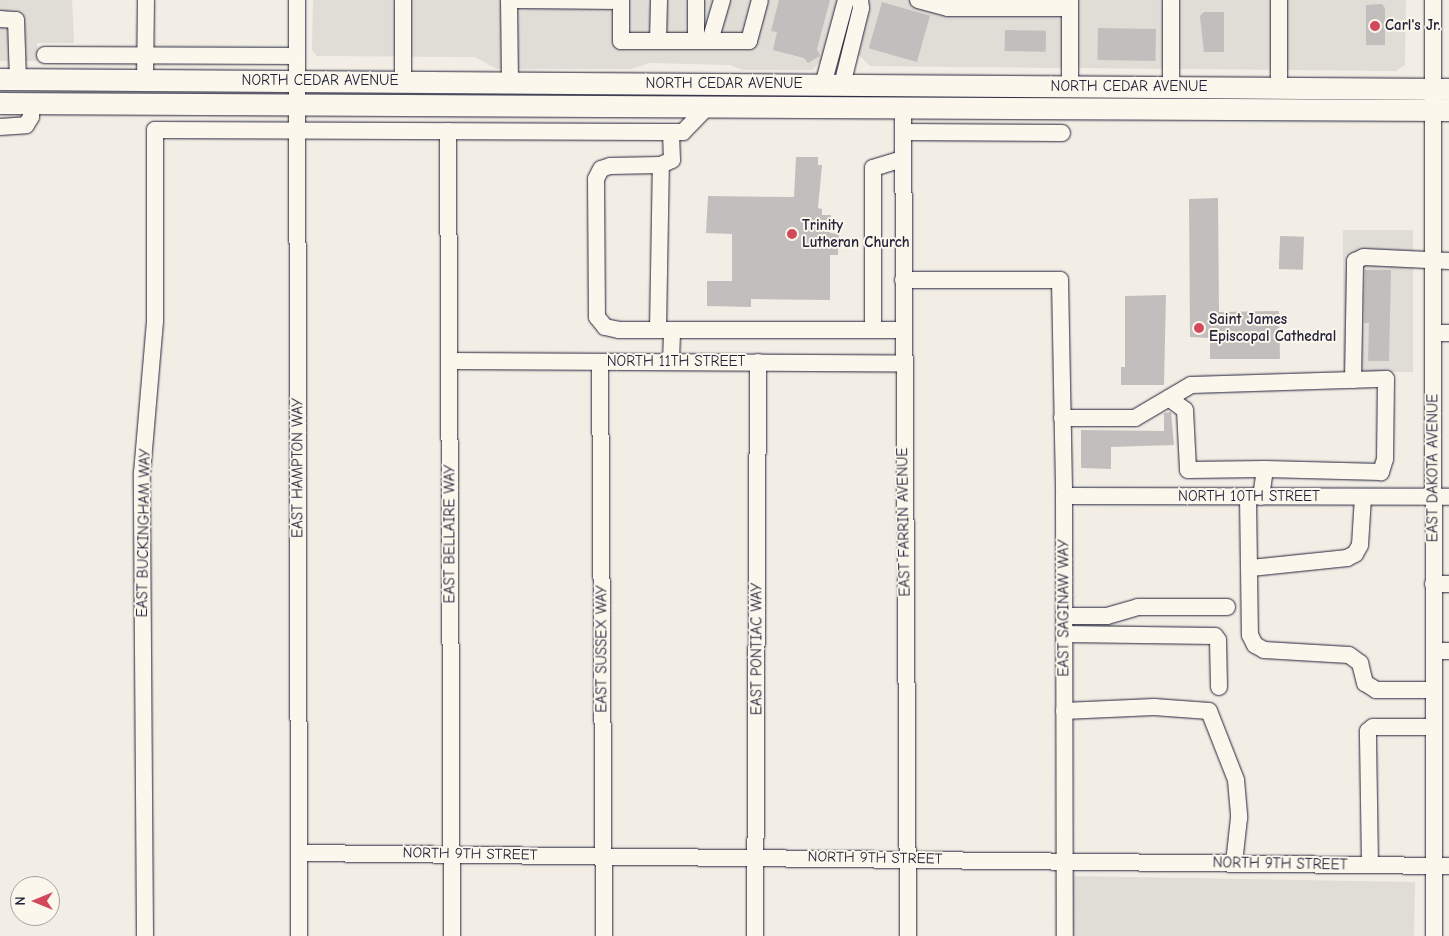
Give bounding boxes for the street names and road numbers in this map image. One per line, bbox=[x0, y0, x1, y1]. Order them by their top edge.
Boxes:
street label: NORTH CEDAR AVENUE bbox=[242, 72, 398, 90]
street label: NORTH CEDAR AVENUE bbox=[646, 75, 802, 93]
street label: NORTH CEDAR AVENUE bbox=[1051, 78, 1207, 96]
street label: NORTH 11TH STREET bbox=[607, 353, 745, 371]
street label: EAST DAKOTA AVENUE bbox=[1424, 394, 1442, 542]
street label: EAST HAMPTON WAY bbox=[289, 398, 307, 538]
street label: EAST FARRIN AVENUE bbox=[894, 447, 914, 597]
street label: EAST BUCKINGHAM WAY bbox=[134, 448, 154, 618]
street label: EAST BELLAIRE WAY bbox=[441, 465, 459, 603]
street label: NORTH 10TH STREET bbox=[1178, 488, 1320, 506]
street label: EAST SAGINAW WAY bbox=[1055, 539, 1073, 677]
street label: EAST PONTIAC WAY bbox=[748, 583, 766, 715]
street label: EAST SUSSEX WAY bbox=[593, 585, 611, 713]
street label: NORTH 9TH STREET bbox=[402, 844, 538, 864]
street label: NORTH 9TH STREET bbox=[807, 848, 943, 868]
street label: NORTH 9TH STREET bbox=[1212, 854, 1348, 874]

